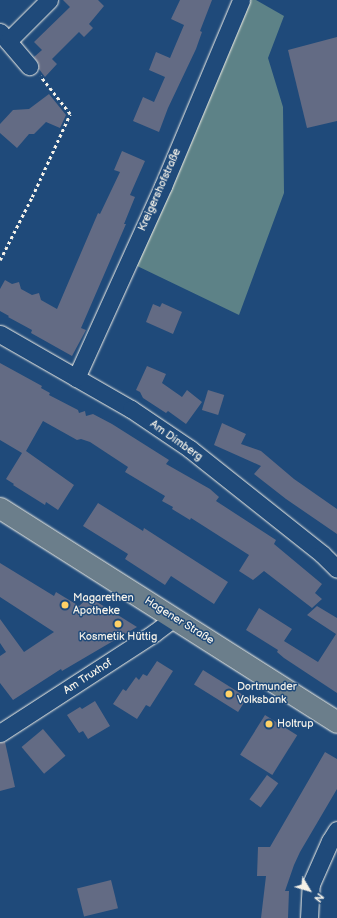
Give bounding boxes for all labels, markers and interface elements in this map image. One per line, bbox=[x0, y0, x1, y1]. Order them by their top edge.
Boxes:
street label: Kreigershofstraße bbox=[136, 147, 184, 233]
street label: Am Dimberg bbox=[147, 418, 205, 464]
place label: Magarethen Apotheke bbox=[73, 592, 134, 618]
street label: Hagener Straße bbox=[142, 594, 216, 648]
marker: Magarethen Apotheke bbox=[60, 600, 70, 610]
marker: Kosmetik Hüttig bbox=[113, 619, 123, 629]
place label: Kosmetik Hüttig bbox=[79, 630, 157, 644]
street label: Am Truxhof bbox=[61, 656, 115, 698]
place label: Dortmunder Volksbank bbox=[237, 681, 297, 707]
marker: Dortmunder Volksbank bbox=[224, 689, 234, 699]
place label: Holtrup bbox=[277, 717, 314, 731]
marker: Holtrup bbox=[264, 719, 274, 729]
north arrow bbox=[289, 870, 329, 910]
text: N bbox=[311, 890, 327, 905]

